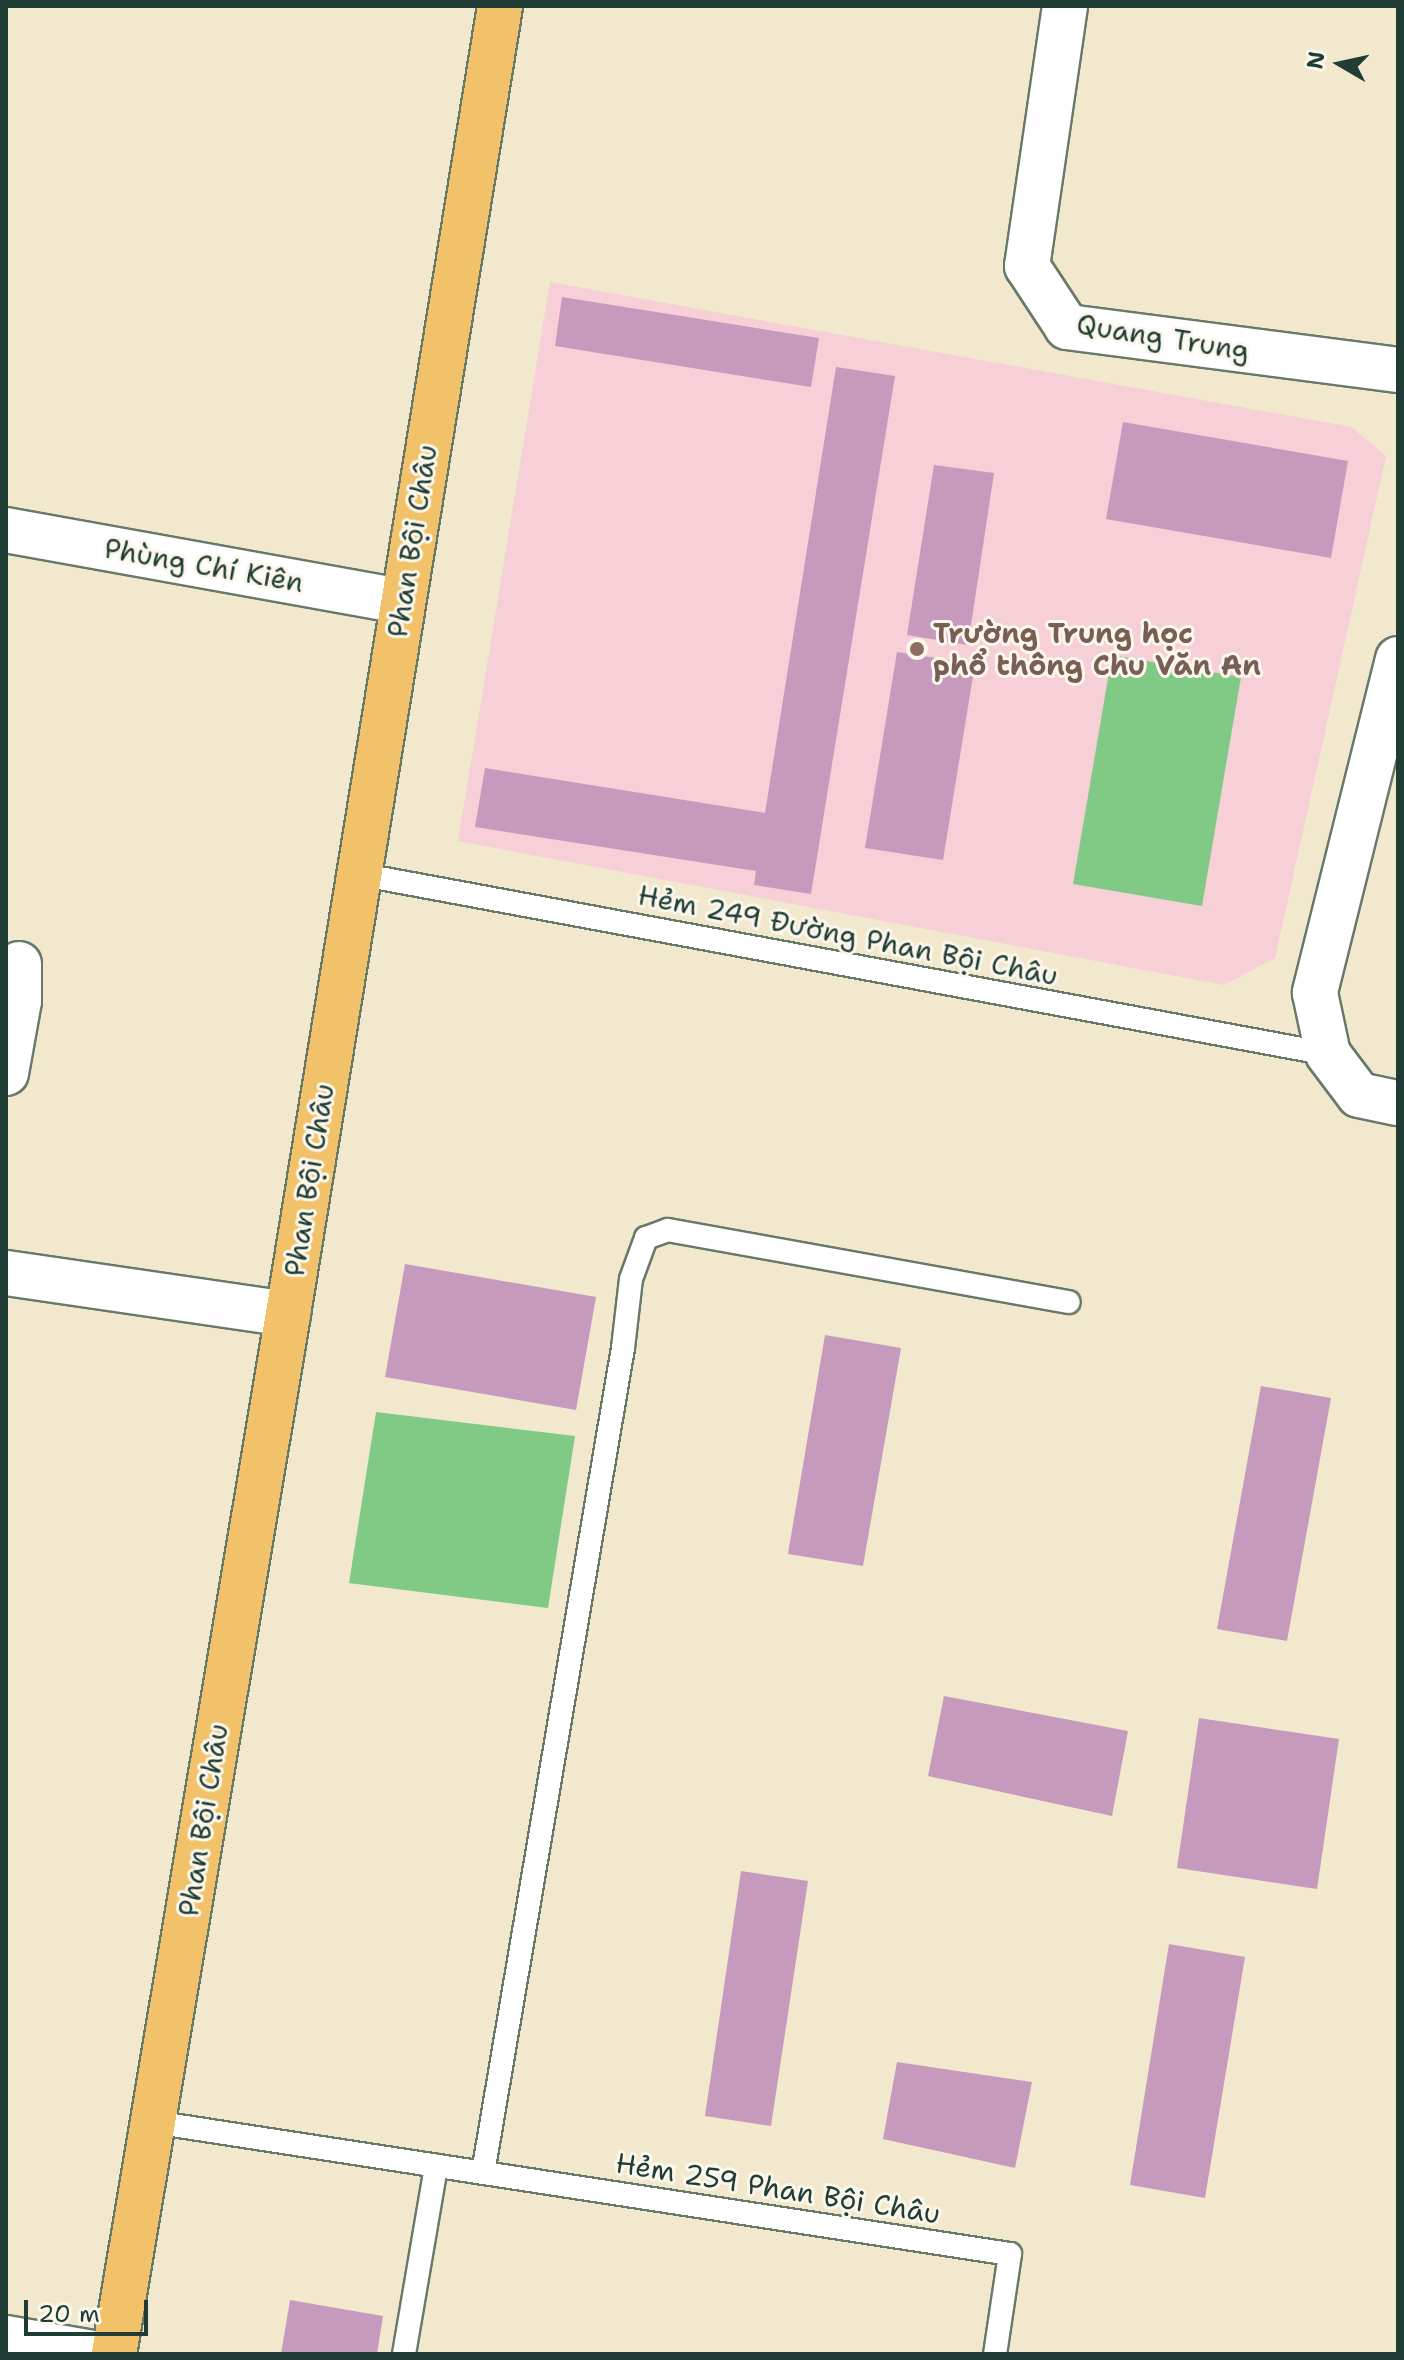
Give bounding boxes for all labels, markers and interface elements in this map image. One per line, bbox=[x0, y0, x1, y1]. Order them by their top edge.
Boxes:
north arrow bbox=[1300, 24, 1380, 104]
text: N bbox=[1300, 49, 1331, 71]
street label: Quang Trung bbox=[1074, 307, 1252, 367]
street label: Phan Bội Châu bbox=[380, 442, 444, 640]
street label: Phùng Chí Kiên bbox=[102, 531, 306, 599]
place label: Trường Trung học phổ thông Chu Văn An bbox=[933, 616, 1261, 682]
marker: Trường Trung học phổ thông Chu Văn An bbox=[908, 640, 926, 658]
street label: Hẻm 249 Đường Phan Bội Châu bbox=[635, 878, 1061, 992]
street label: Phan Bội Châu bbox=[277, 1081, 341, 1279]
street label: Phan Bội Châu bbox=[171, 1721, 235, 1919]
street label: Hẻm 259 Phan Bội Châu bbox=[613, 2146, 943, 2230]
scale bar bbox=[28, 2284, 152, 2334]
text: 20 m bbox=[38, 2298, 100, 2330]

